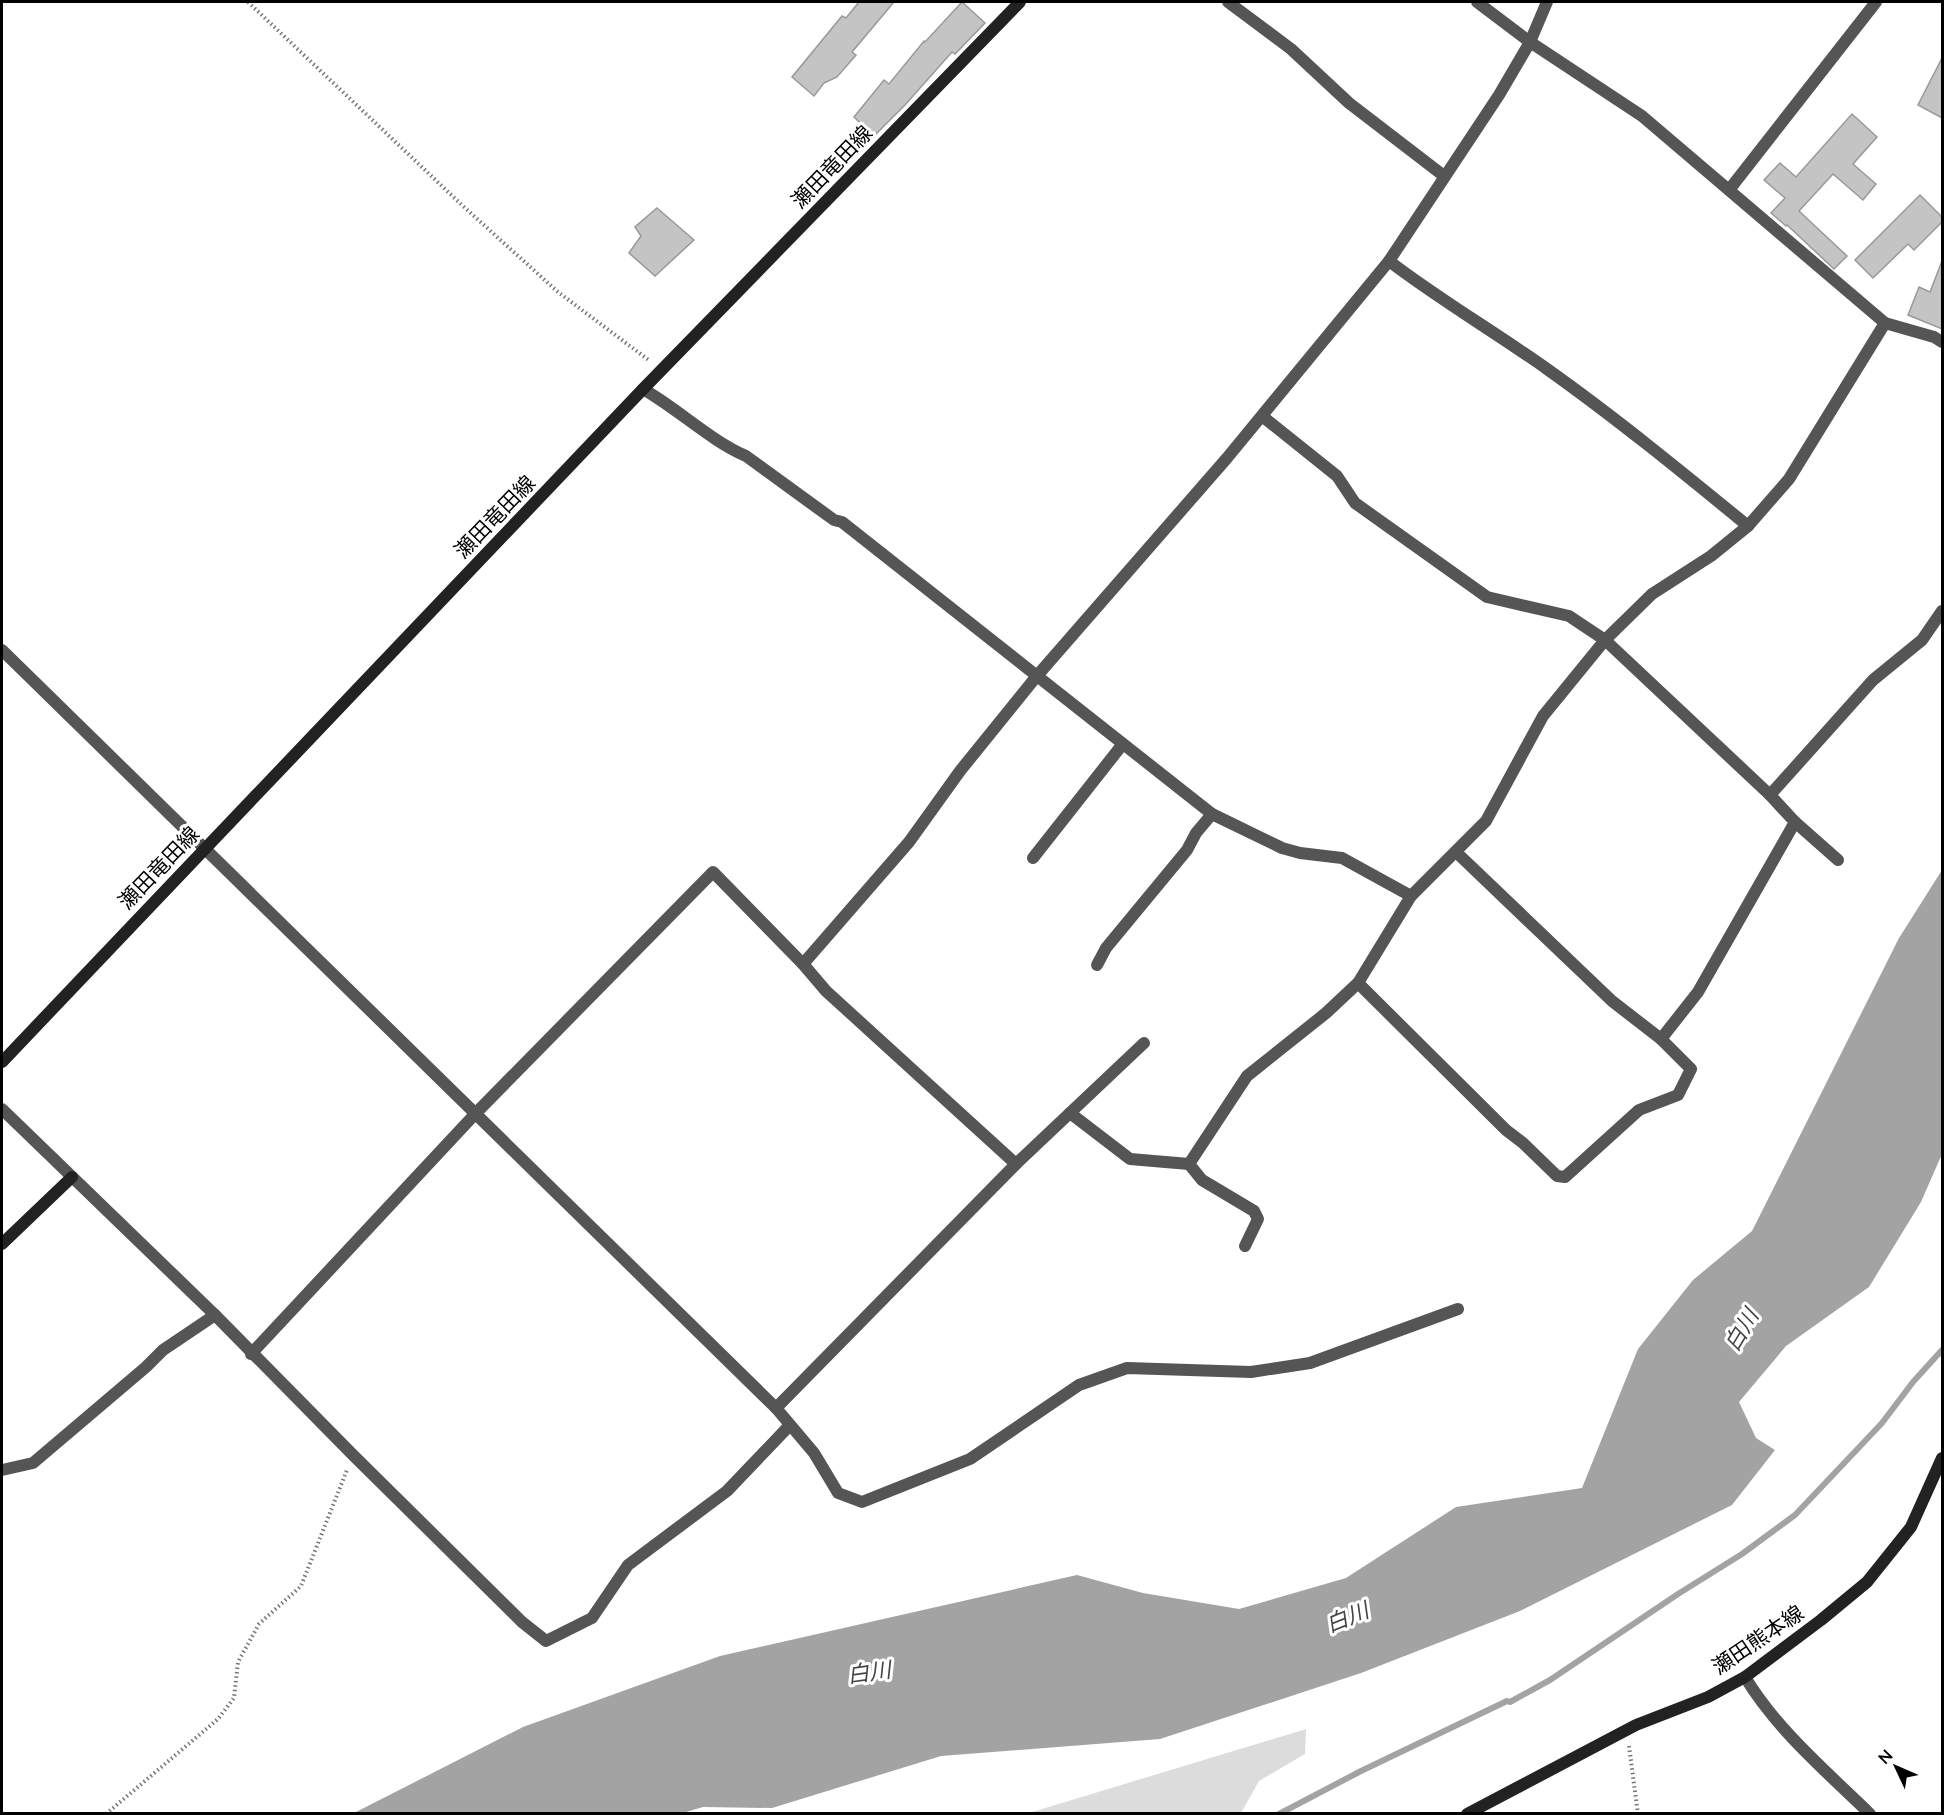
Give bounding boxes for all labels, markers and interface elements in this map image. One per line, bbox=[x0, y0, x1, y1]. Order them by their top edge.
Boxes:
street label: 瀬田竜田線 bbox=[785, 120, 876, 212]
street label: 瀬田竜田線 bbox=[448, 470, 539, 562]
street label: 瀬田竜田線 bbox=[112, 821, 203, 913]
water label: 白川 bbox=[1718, 1302, 1765, 1356]
water label: 白川 bbox=[1321, 1595, 1374, 1637]
street label: 瀬田熊本線 bbox=[1707, 1599, 1808, 1678]
water label: 白川 bbox=[845, 1655, 895, 1688]
north arrow bbox=[1866, 1737, 1926, 1797]
text: N bbox=[1874, 1745, 1896, 1767]

